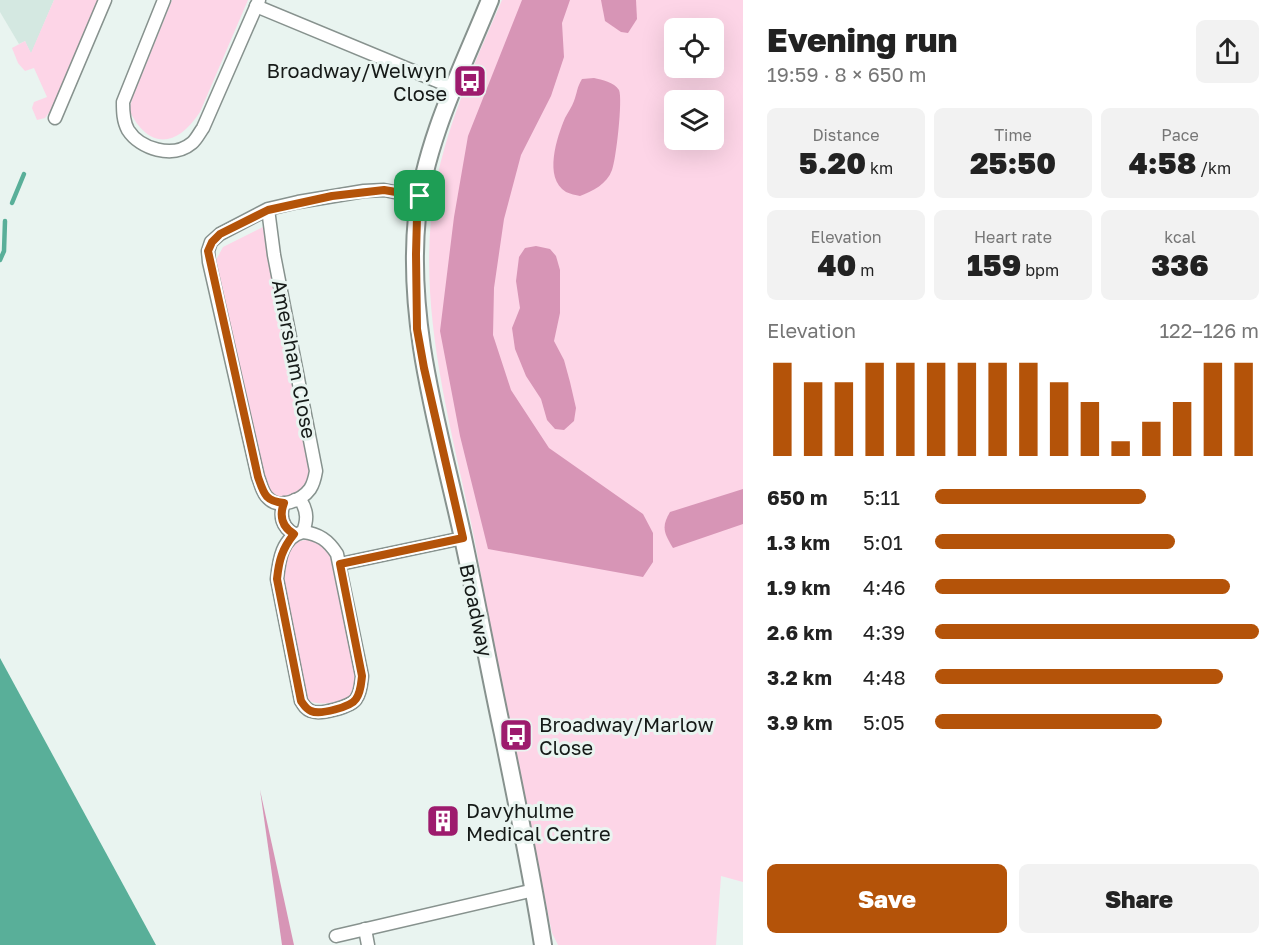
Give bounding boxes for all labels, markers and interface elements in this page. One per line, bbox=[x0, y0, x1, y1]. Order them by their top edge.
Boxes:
map controls bbox=[664, 18, 724, 150]
button: locate bbox=[664, 18, 724, 78]
text: Evening run bbox=[767, 20, 958, 59]
button: share bbox=[1196, 20, 1259, 83]
place label: Broadway/Welwyn Close bbox=[267, 58, 447, 105]
text: 19:59 · 8 × 650 m bbox=[767, 62, 927, 86]
bus stop icon: Broadway/Welwyn Close bbox=[452, 63, 488, 99]
button: layers bbox=[664, 90, 724, 150]
text: Distance bbox=[812, 125, 880, 145]
text: Time bbox=[994, 125, 1032, 145]
text: Pace bbox=[1161, 125, 1199, 145]
text: 5.20 bbox=[799, 145, 866, 181]
text: 25:50 bbox=[970, 145, 1056, 181]
text: 4:58 bbox=[1129, 145, 1196, 181]
text: km bbox=[866, 158, 893, 178]
text: /km bbox=[1196, 158, 1231, 178]
pin bbox=[394, 170, 445, 221]
icon: arrive bbox=[403, 179, 436, 212]
text: Elevation bbox=[810, 227, 882, 247]
text: Heart rate bbox=[974, 227, 1052, 247]
text: kcal bbox=[1164, 227, 1196, 247]
text: 40 bbox=[817, 247, 856, 283]
text: 159 bbox=[967, 247, 1021, 283]
text: 336 bbox=[1151, 247, 1209, 283]
text: m bbox=[856, 260, 875, 280]
text: bpm bbox=[1021, 260, 1059, 280]
street label: Amersham Close bbox=[268, 277, 322, 441]
text: Elevation bbox=[767, 318, 856, 342]
text: 122–126 m bbox=[1159, 318, 1259, 342]
text: 650 m bbox=[767, 485, 827, 509]
text: 5:11 bbox=[863, 485, 900, 509]
text: 1.3 km bbox=[767, 530, 830, 554]
text: 5:01 bbox=[863, 530, 903, 554]
street label: Broadway bbox=[455, 561, 499, 659]
text: 1.9 km bbox=[767, 575, 831, 599]
text: 4:46 bbox=[863, 575, 906, 599]
text: 2.6 km bbox=[767, 620, 832, 644]
text: 4:39 bbox=[863, 620, 905, 644]
text: 3.2 km bbox=[767, 665, 832, 689]
text: 4:48 bbox=[863, 665, 906, 689]
text: 3.9 km bbox=[767, 710, 832, 734]
text: 5:05 bbox=[863, 710, 905, 734]
place label: Broadway/Marlow Close bbox=[539, 712, 714, 759]
bus stop icon: Broadway/Marlow Close bbox=[498, 717, 534, 753]
place label: Davyhulme Medical Centre bbox=[466, 798, 611, 845]
building icon: Davyhulme Medical Centre bbox=[425, 803, 461, 839]
button: Save bbox=[767, 864, 1007, 933]
button: Share bbox=[1019, 864, 1259, 933]

